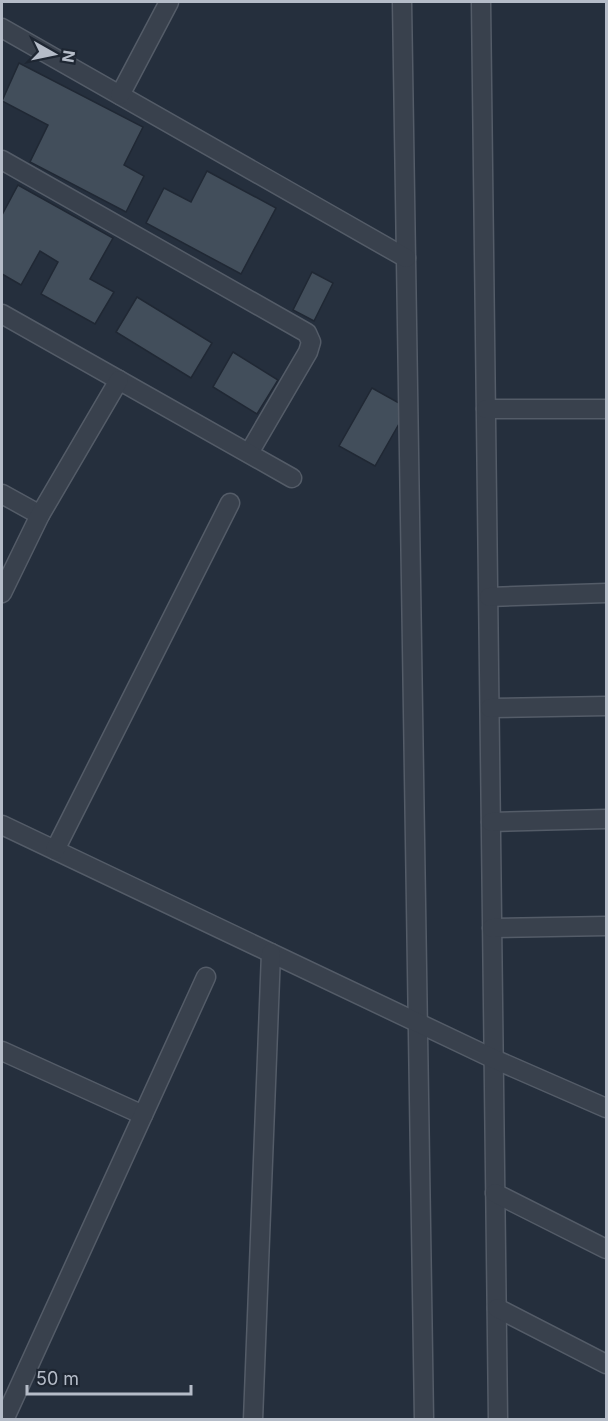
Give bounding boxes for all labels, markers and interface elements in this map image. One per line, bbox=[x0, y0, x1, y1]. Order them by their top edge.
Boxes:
north arrow bbox=[24, 24, 84, 84]
text: N bbox=[58, 49, 80, 64]
scale bar bbox=[27, 1358, 190, 1396]
text: 50 m bbox=[36, 1368, 79, 1389]

